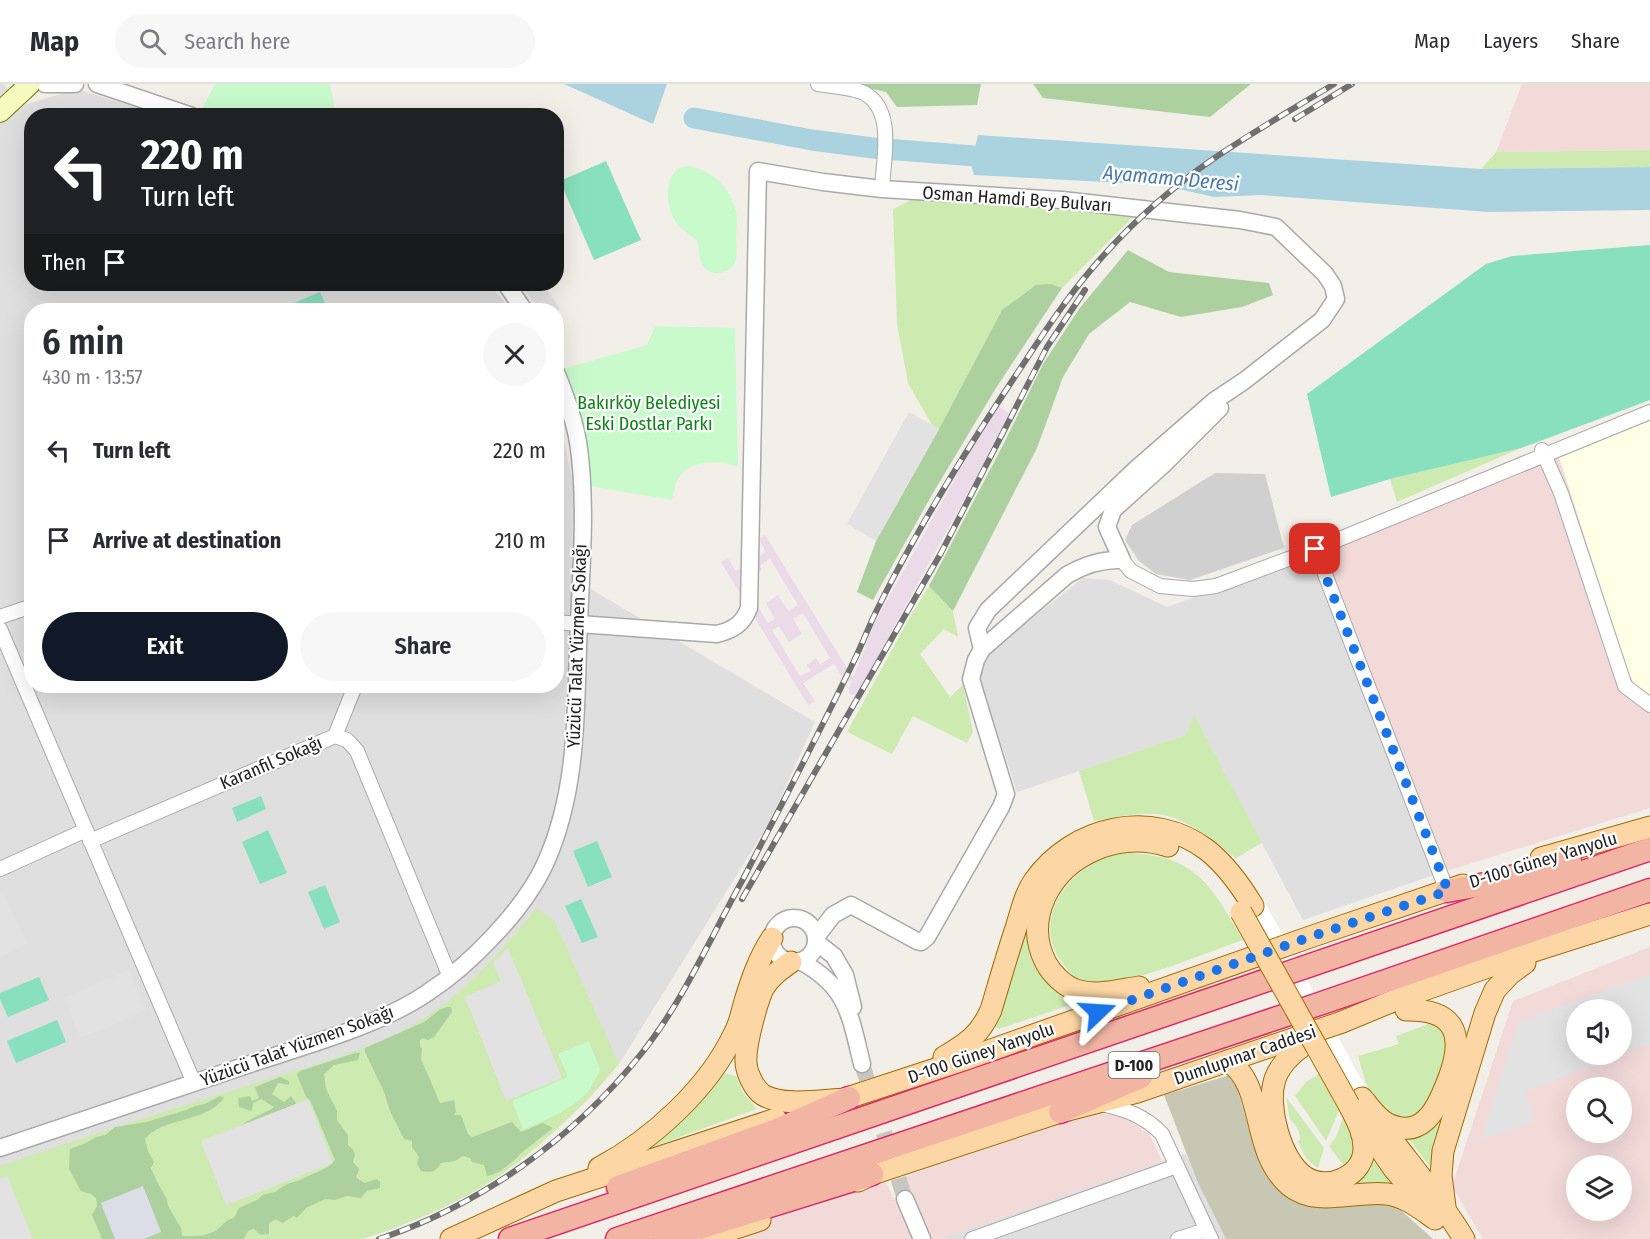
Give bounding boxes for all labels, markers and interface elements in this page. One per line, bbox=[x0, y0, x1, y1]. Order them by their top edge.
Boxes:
search box bbox=[115, 14, 535, 68]
text: Map bbox=[30, 25, 79, 58]
icon: search bbox=[136, 25, 169, 58]
text: Search here bbox=[184, 28, 290, 55]
text: Map bbox=[1414, 28, 1450, 54]
text: Layers bbox=[1483, 28, 1538, 54]
text: Share bbox=[1571, 28, 1620, 54]
text: 220 m bbox=[141, 130, 244, 180]
icon: left bbox=[42, 132, 120, 210]
water label: Ayamama Deresi bbox=[1101, 160, 1240, 196]
text: Turn left bbox=[141, 181, 234, 213]
street label: Osman Hamdi Bey Bulvarı bbox=[922, 181, 1112, 217]
icon: arrive bbox=[98, 246, 131, 279]
text: Then bbox=[42, 249, 86, 276]
text: 6 min bbox=[42, 320, 124, 364]
button: close bbox=[483, 323, 546, 386]
text: 430 m · 13:57 bbox=[42, 365, 143, 389]
park label: Bakırköy Belediyesi Eski Dostlar Parkı bbox=[577, 392, 721, 435]
icon: left bbox=[42, 434, 75, 467]
text: Turn left bbox=[93, 437, 171, 464]
text: 220 m bbox=[493, 437, 546, 464]
pin bbox=[1289, 523, 1340, 574]
icon: arrive bbox=[42, 524, 75, 557]
text: Arrive at destination bbox=[93, 527, 281, 554]
text: 210 m bbox=[495, 527, 546, 554]
icon: arrive bbox=[1298, 532, 1331, 565]
street label: Yüzücü Talat Yüzmen Sokağı bbox=[562, 544, 592, 748]
button: Exit bbox=[42, 612, 288, 681]
button: Share bbox=[300, 612, 546, 681]
street label: Karanfil Sokağı bbox=[217, 732, 325, 794]
street label: D-100 Güney Yanyolu bbox=[1466, 827, 1620, 893]
position arrow bbox=[1066, 980, 1130, 1044]
map controls bbox=[1566, 999, 1632, 1221]
button: sound bbox=[1566, 999, 1632, 1065]
street label: Yüzücü Talat Yüzmen Sokağı bbox=[197, 1001, 397, 1091]
street label: D-100 Güney Yanyolu bbox=[905, 1018, 1057, 1088]
street label: Dumlupınar Caddesi bbox=[1171, 1020, 1319, 1090]
road number: D-100 bbox=[1108, 1052, 1160, 1078]
button: search bbox=[1566, 1077, 1632, 1143]
button: layers bbox=[1566, 1155, 1632, 1221]

